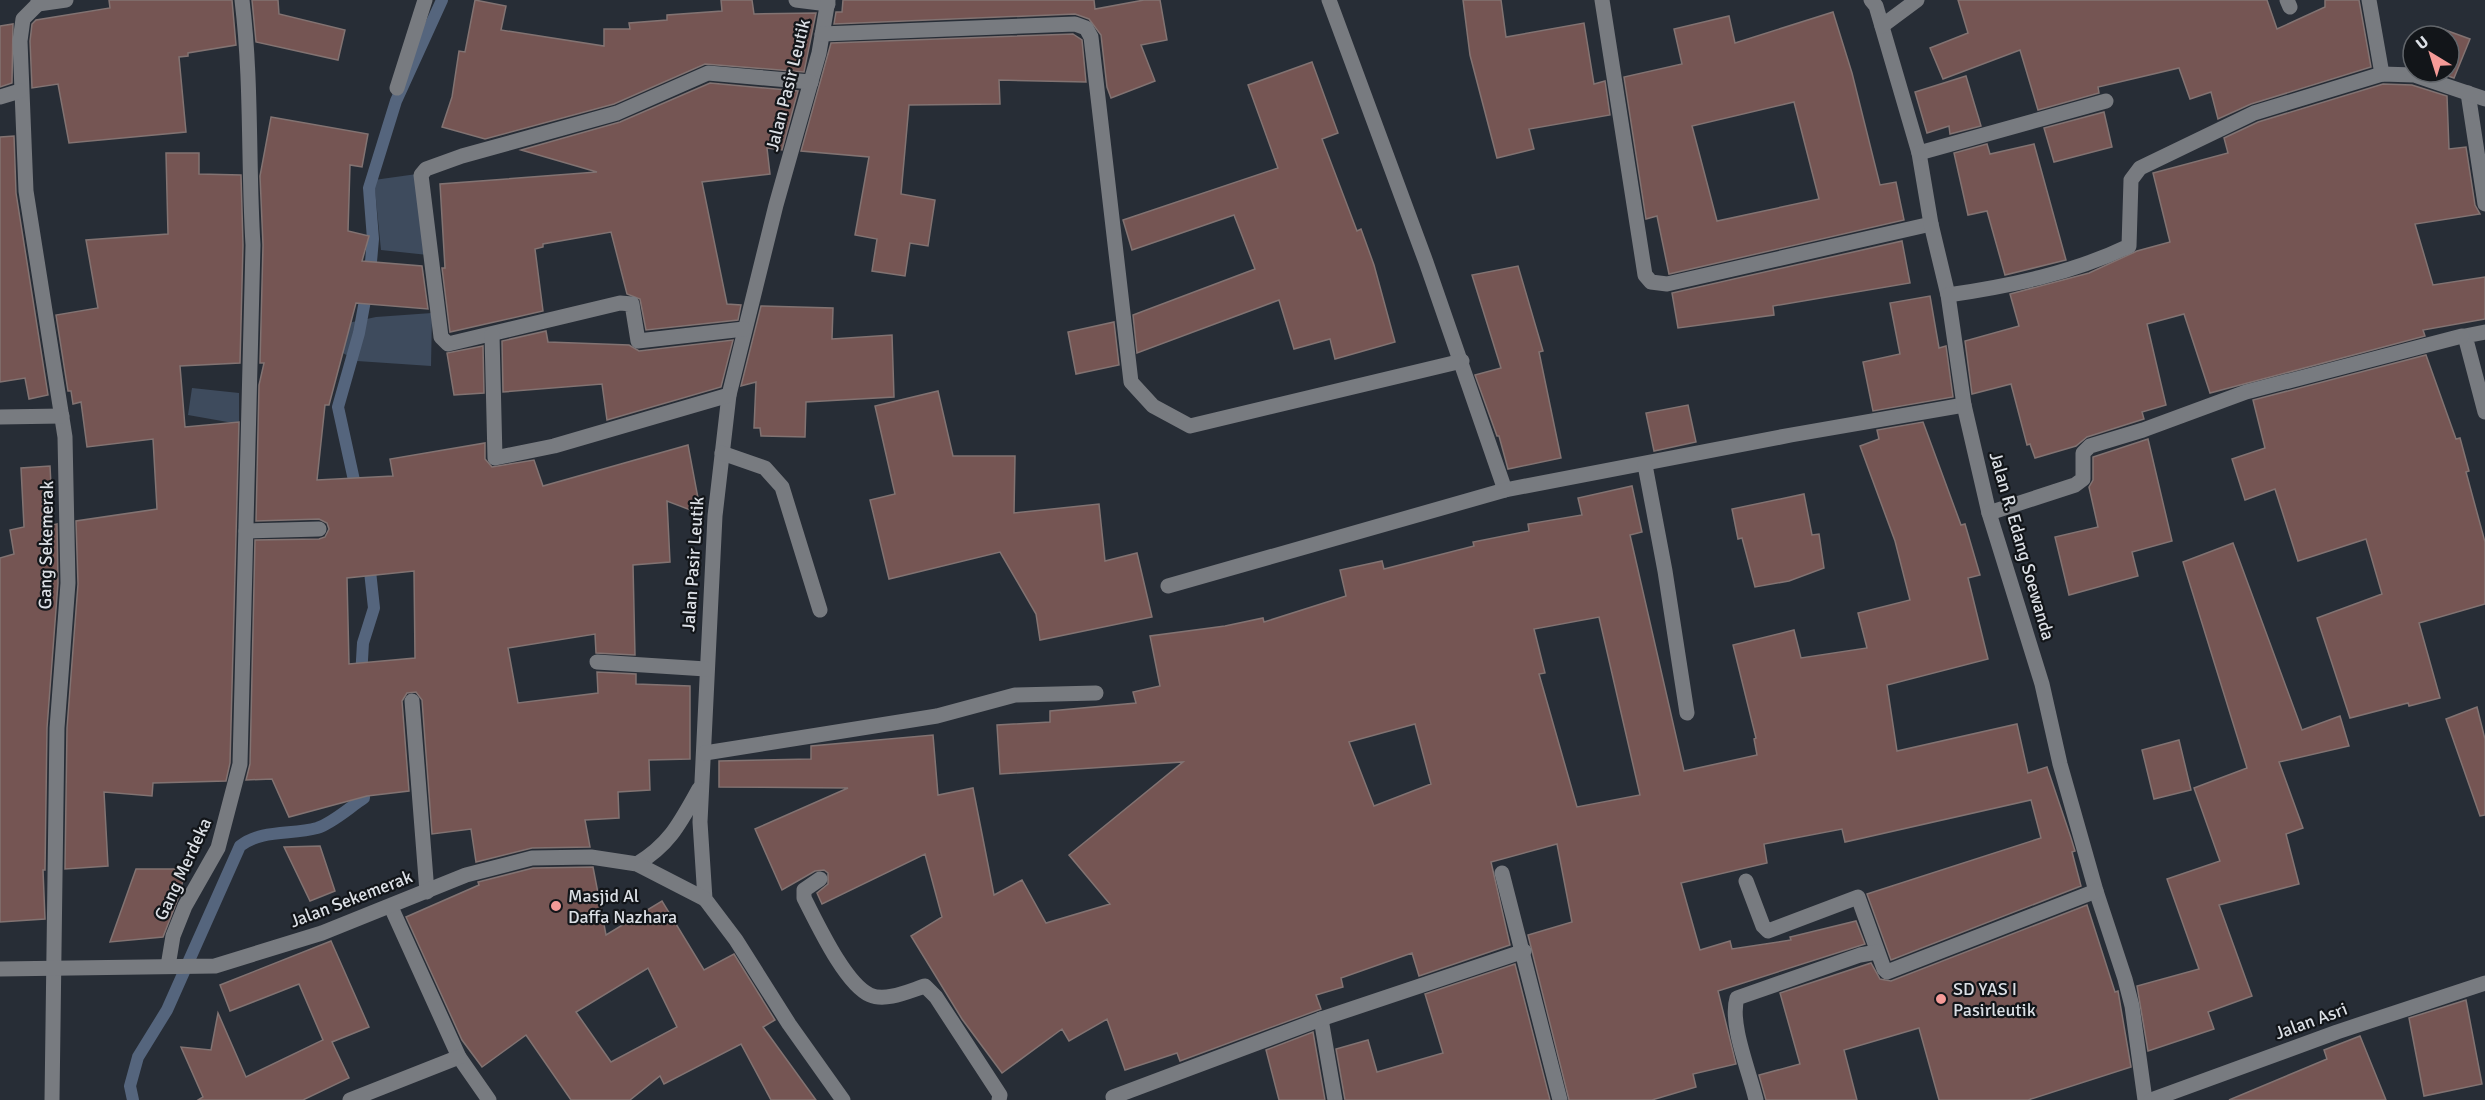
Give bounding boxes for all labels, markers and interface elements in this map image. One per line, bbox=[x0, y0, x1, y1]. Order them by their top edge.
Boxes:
street label: Jalan Pasir Leutik bbox=[761, 17, 815, 153]
north arrow bbox=[2401, 24, 2461, 84]
text: U bbox=[2412, 32, 2433, 54]
street label: Jalan R. Edang Soewanda bbox=[1985, 449, 2059, 643]
street label: Gang Sekemerak bbox=[34, 480, 58, 610]
street label: Jalan Pasir Leutik bbox=[677, 496, 709, 632]
street label: Gang Merdeka bbox=[150, 814, 216, 924]
street label: Jalan Sekemerak bbox=[287, 866, 415, 932]
place label: Masjid Al Daffa Nazhara bbox=[568, 885, 677, 928]
marker: Masjid Al Daffa Nazhara bbox=[549, 899, 563, 913]
place label: SD YAS I Pasirleutik bbox=[1953, 978, 2036, 1021]
marker: SD YAS I Pasirleutik bbox=[1934, 992, 1948, 1006]
street label: Jalan Asri bbox=[2272, 998, 2350, 1044]

